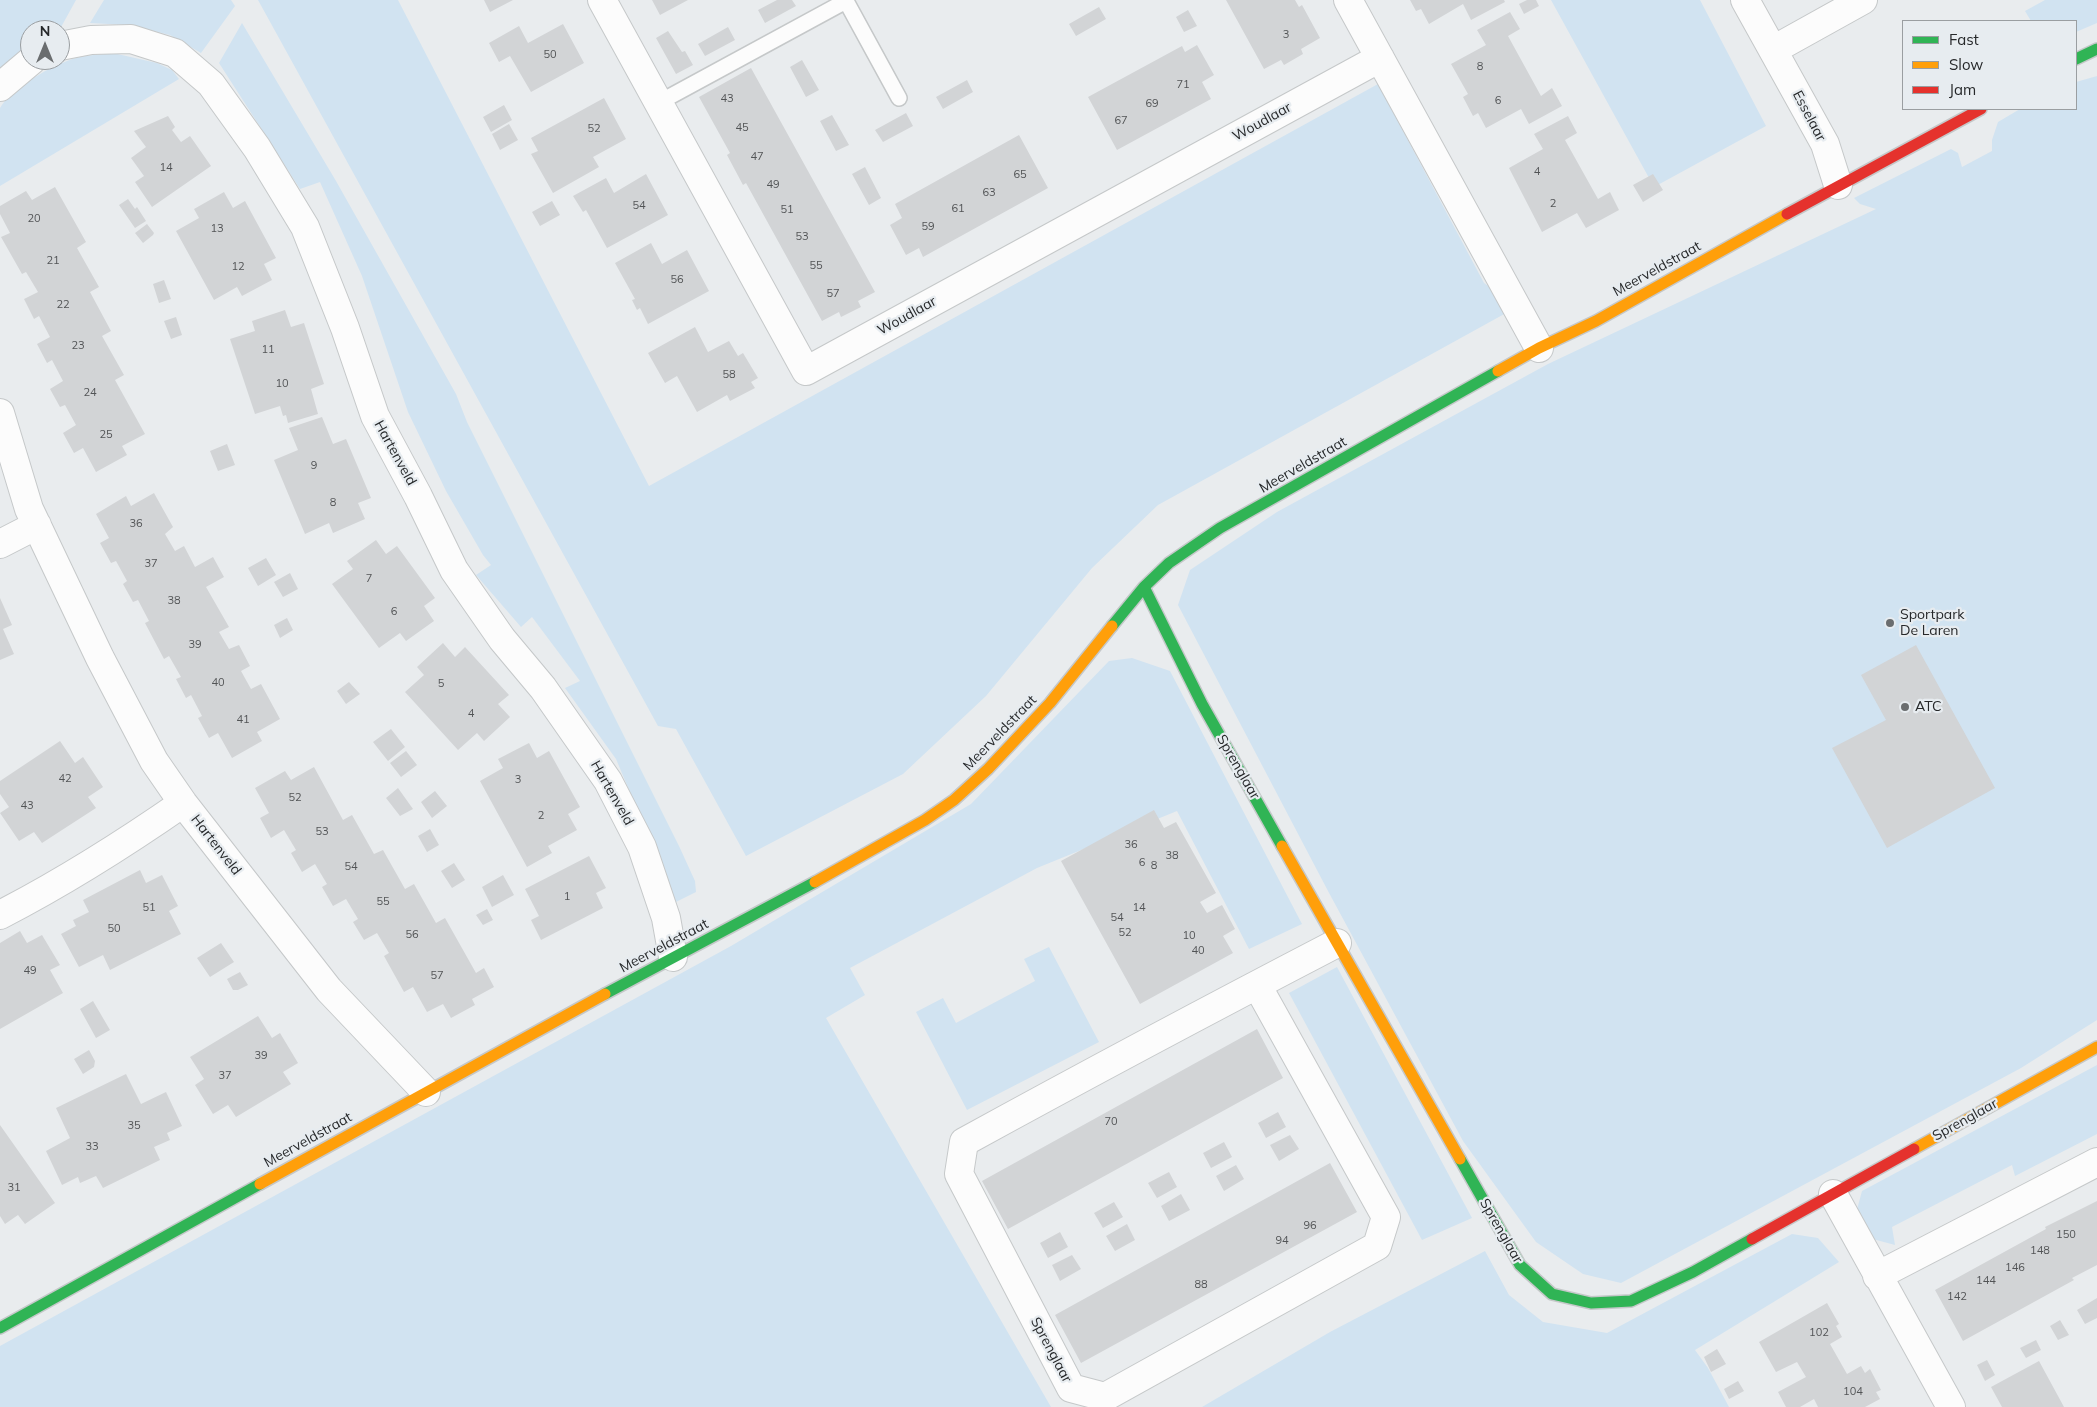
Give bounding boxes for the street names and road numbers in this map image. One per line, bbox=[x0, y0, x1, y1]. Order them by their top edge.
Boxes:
street label: Esselaar bbox=[1789, 88, 1829, 144]
street label: Woudlaar bbox=[1230, 99, 1294, 145]
street label: Meerveldstraat bbox=[1610, 238, 1704, 300]
street label: Woudlaar bbox=[875, 293, 939, 339]
street label: Hartenveld bbox=[370, 418, 420, 488]
street label: Meerveldstraat bbox=[1256, 433, 1350, 497]
street label: Meerveldstraat bbox=[960, 692, 1040, 774]
street label: Sprenglaar bbox=[1213, 732, 1263, 802]
street label: Hartenveld bbox=[587, 758, 637, 828]
street label: Hartenveld bbox=[187, 812, 245, 878]
street label: Meerveldstraat bbox=[617, 916, 711, 976]
street label: Sprenglaar bbox=[1930, 1095, 2000, 1145]
street label: Meerveldstraat bbox=[261, 1109, 355, 1171]
street label: Sprenglaar bbox=[1476, 1196, 1526, 1266]
street label: Sprenglaar bbox=[1027, 1314, 1075, 1386]

